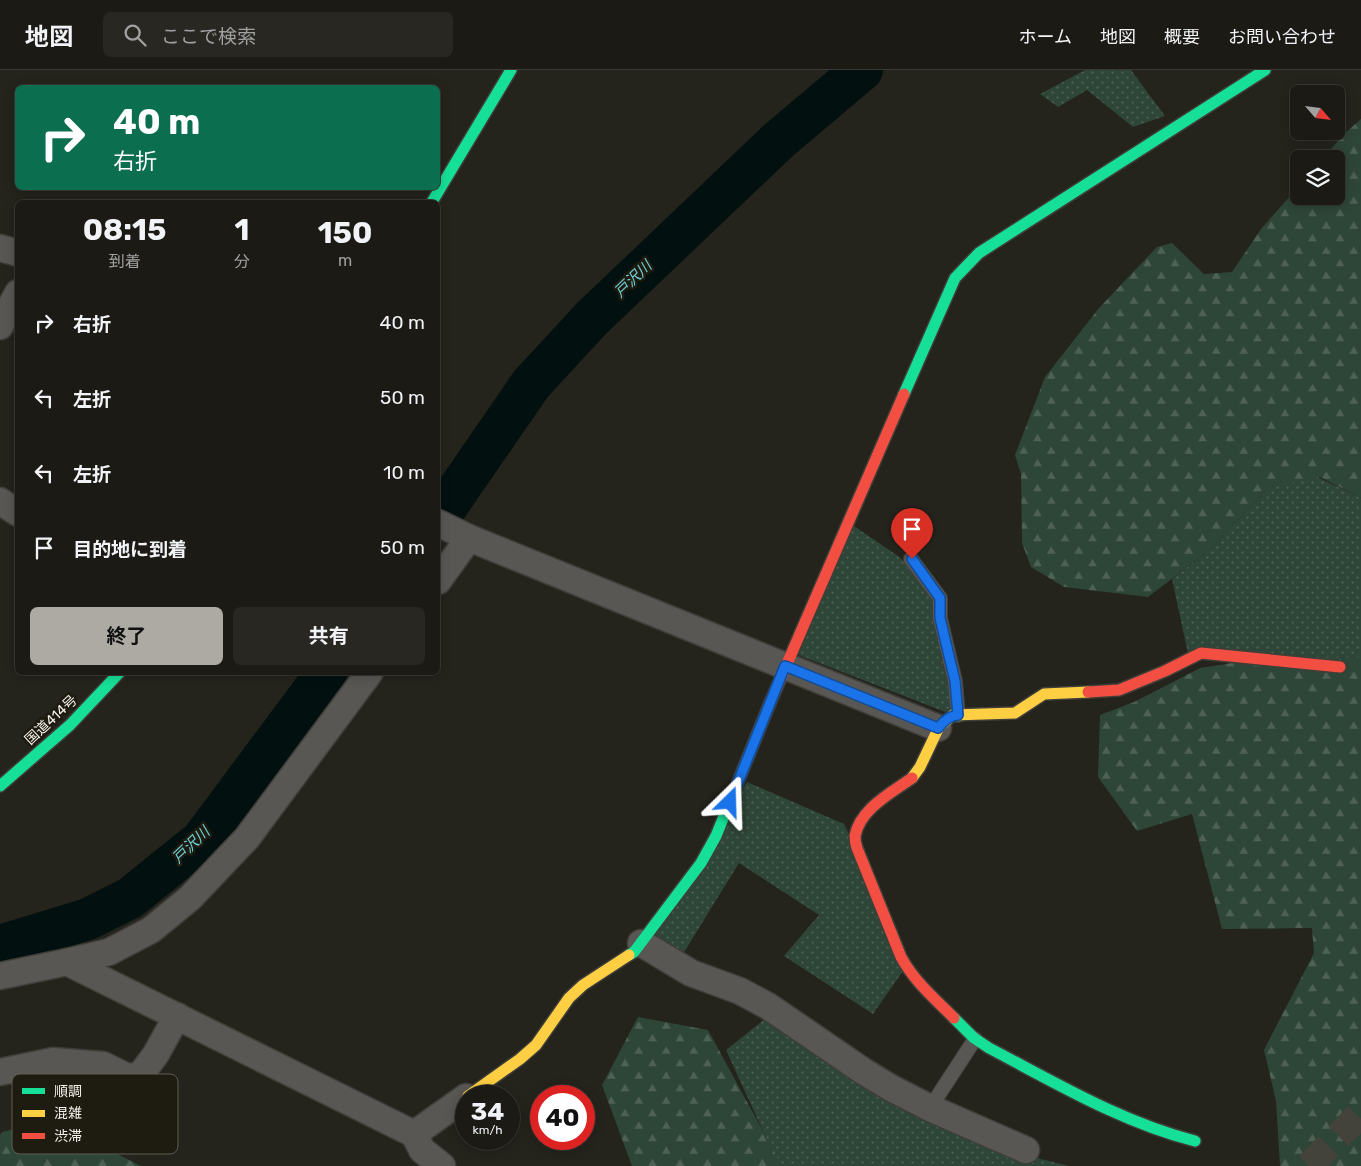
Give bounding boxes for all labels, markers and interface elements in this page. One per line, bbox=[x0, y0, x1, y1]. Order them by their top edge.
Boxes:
search box bbox=[103, 12, 453, 57]
icon: search bbox=[121, 21, 149, 49]
text: 地図 bbox=[25, 23, 73, 51]
text: ここで検索 bbox=[161, 25, 256, 48]
text: ホーム bbox=[1019, 26, 1072, 48]
text: 地図 bbox=[1100, 26, 1136, 48]
text: 概要 bbox=[1164, 26, 1200, 48]
text: お問い合わせ bbox=[1228, 26, 1336, 48]
north arrow bbox=[1290, 85, 1345, 140]
map controls bbox=[1290, 85, 1345, 205]
text: 40 m bbox=[113, 101, 200, 143]
icon: right bbox=[30, 105, 95, 170]
text: 右折 bbox=[113, 148, 157, 175]
button: layers bbox=[1290, 150, 1345, 205]
text: 08:15 bbox=[83, 212, 166, 248]
text: 1 bbox=[235, 212, 249, 248]
text: 150 bbox=[318, 215, 372, 251]
text: m bbox=[338, 251, 352, 270]
text: 到着 bbox=[109, 252, 141, 271]
text: 分 bbox=[234, 252, 250, 271]
water label: 戸沢川 bbox=[611, 256, 657, 301]
icon: right bbox=[30, 309, 58, 337]
text: 40 m bbox=[380, 311, 425, 334]
text: 右折 bbox=[73, 313, 111, 336]
icon: left bbox=[30, 384, 58, 412]
text: 50 m bbox=[380, 386, 425, 409]
text: 左折 bbox=[73, 388, 111, 411]
icon: left bbox=[30, 459, 58, 487]
text: 10 m bbox=[383, 461, 425, 484]
text: 左折 bbox=[73, 463, 111, 486]
pin bbox=[891, 508, 933, 559]
icon: arrive bbox=[898, 515, 926, 543]
icon: arrive bbox=[30, 534, 58, 562]
text: 50 m bbox=[380, 536, 425, 559]
text: 目的地に到着 bbox=[73, 538, 187, 561]
button: 終了 bbox=[30, 607, 223, 665]
button: 共有 bbox=[233, 607, 425, 665]
street label: 国道414号 bbox=[21, 692, 81, 748]
position arrow bbox=[703, 775, 755, 827]
water label: 戸沢川 bbox=[169, 822, 215, 867]
legend bbox=[12, 1074, 178, 1154]
text: 順調 bbox=[54, 1083, 82, 1100]
speed limit sign: 40 bbox=[530, 1085, 595, 1150]
text: 34 bbox=[471, 1097, 504, 1126]
text: 混雑 bbox=[54, 1105, 82, 1122]
text: km/h bbox=[473, 1123, 502, 1137]
text: 渋滞 bbox=[54, 1128, 82, 1145]

